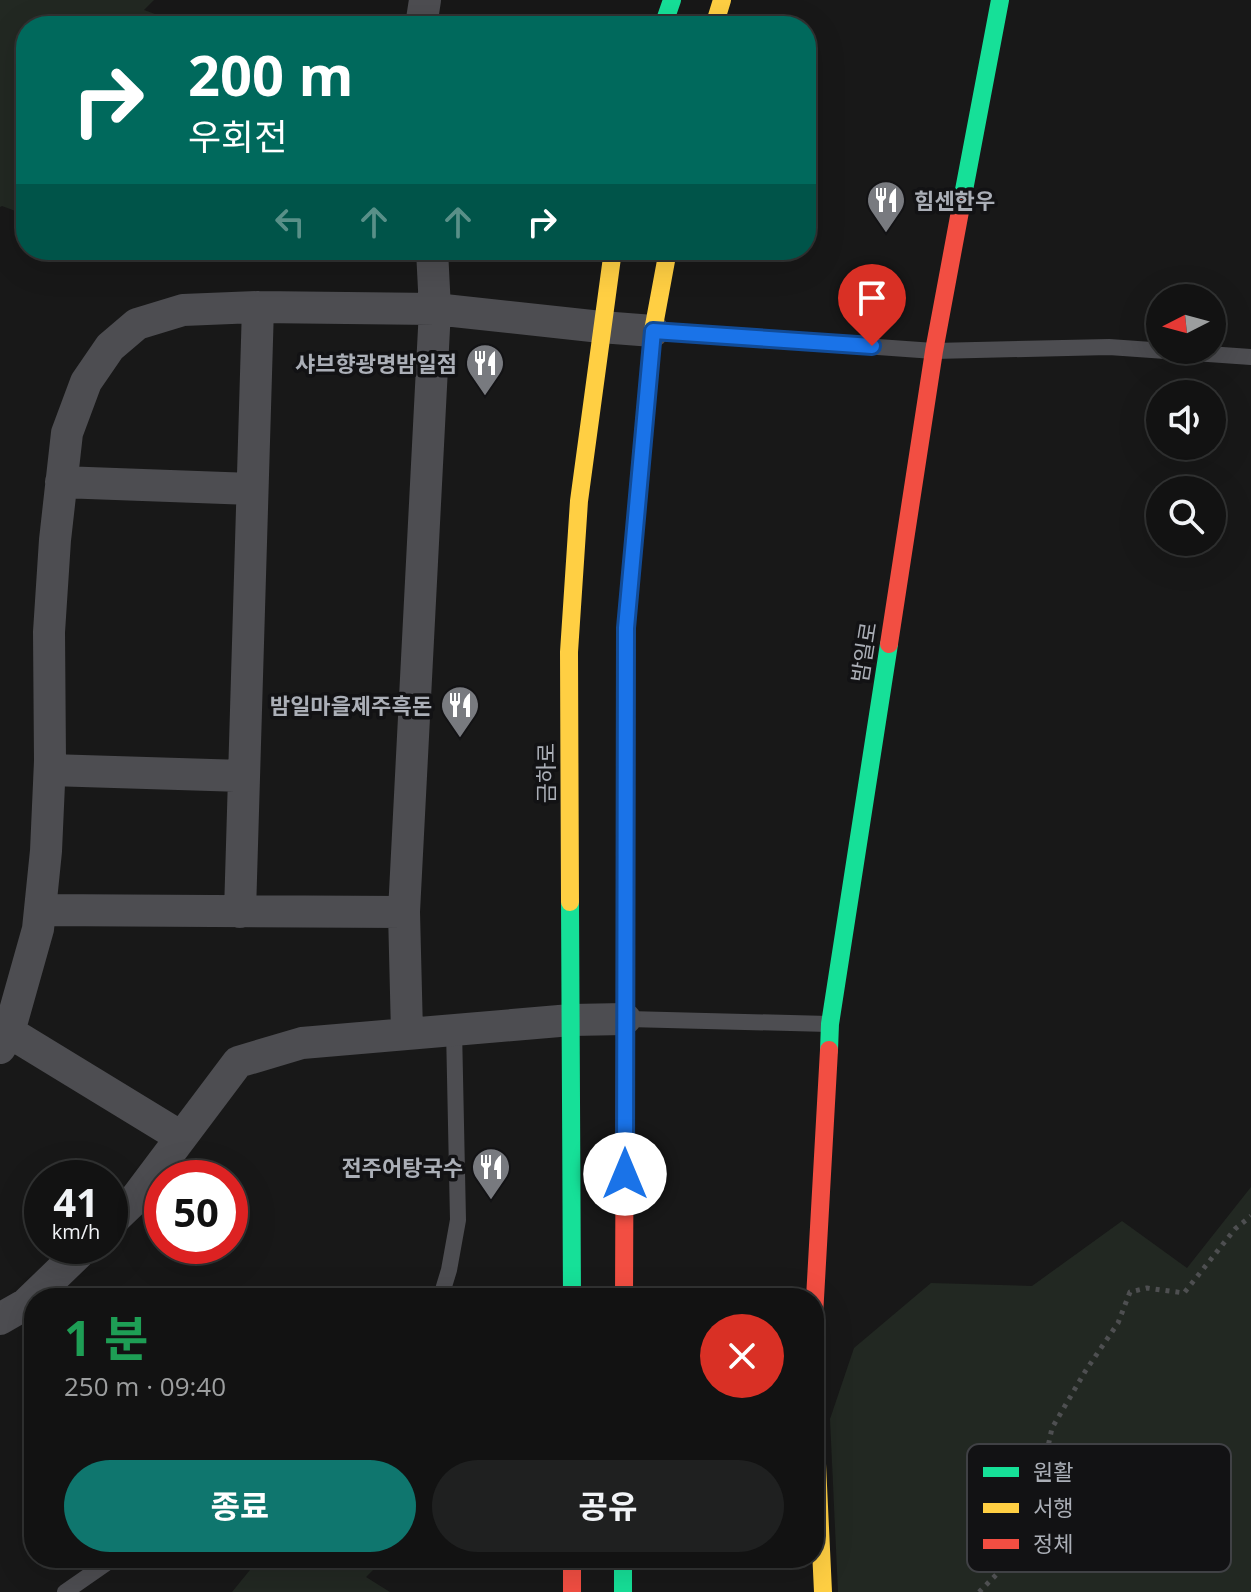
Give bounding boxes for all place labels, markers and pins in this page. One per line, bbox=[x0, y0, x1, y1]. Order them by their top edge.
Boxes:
restaurant icon: 힘센한우 bbox=[865, 179, 907, 234]
place label: 힘센한우 bbox=[914, 185, 995, 215]
pin bbox=[838, 264, 906, 346]
restaurant icon: 샤브향광명밤일점 bbox=[464, 342, 506, 397]
place label: 샤브향광명밤일점 bbox=[295, 348, 457, 378]
restaurant icon: 밤일마을제주흑돈 bbox=[439, 684, 481, 739]
place label: 밤일마을제주흑돈 bbox=[270, 690, 432, 720]
restaurant icon: 전주어탕국수 bbox=[470, 1146, 512, 1201]
place label: 전주어탕국수 bbox=[342, 1152, 463, 1182]

